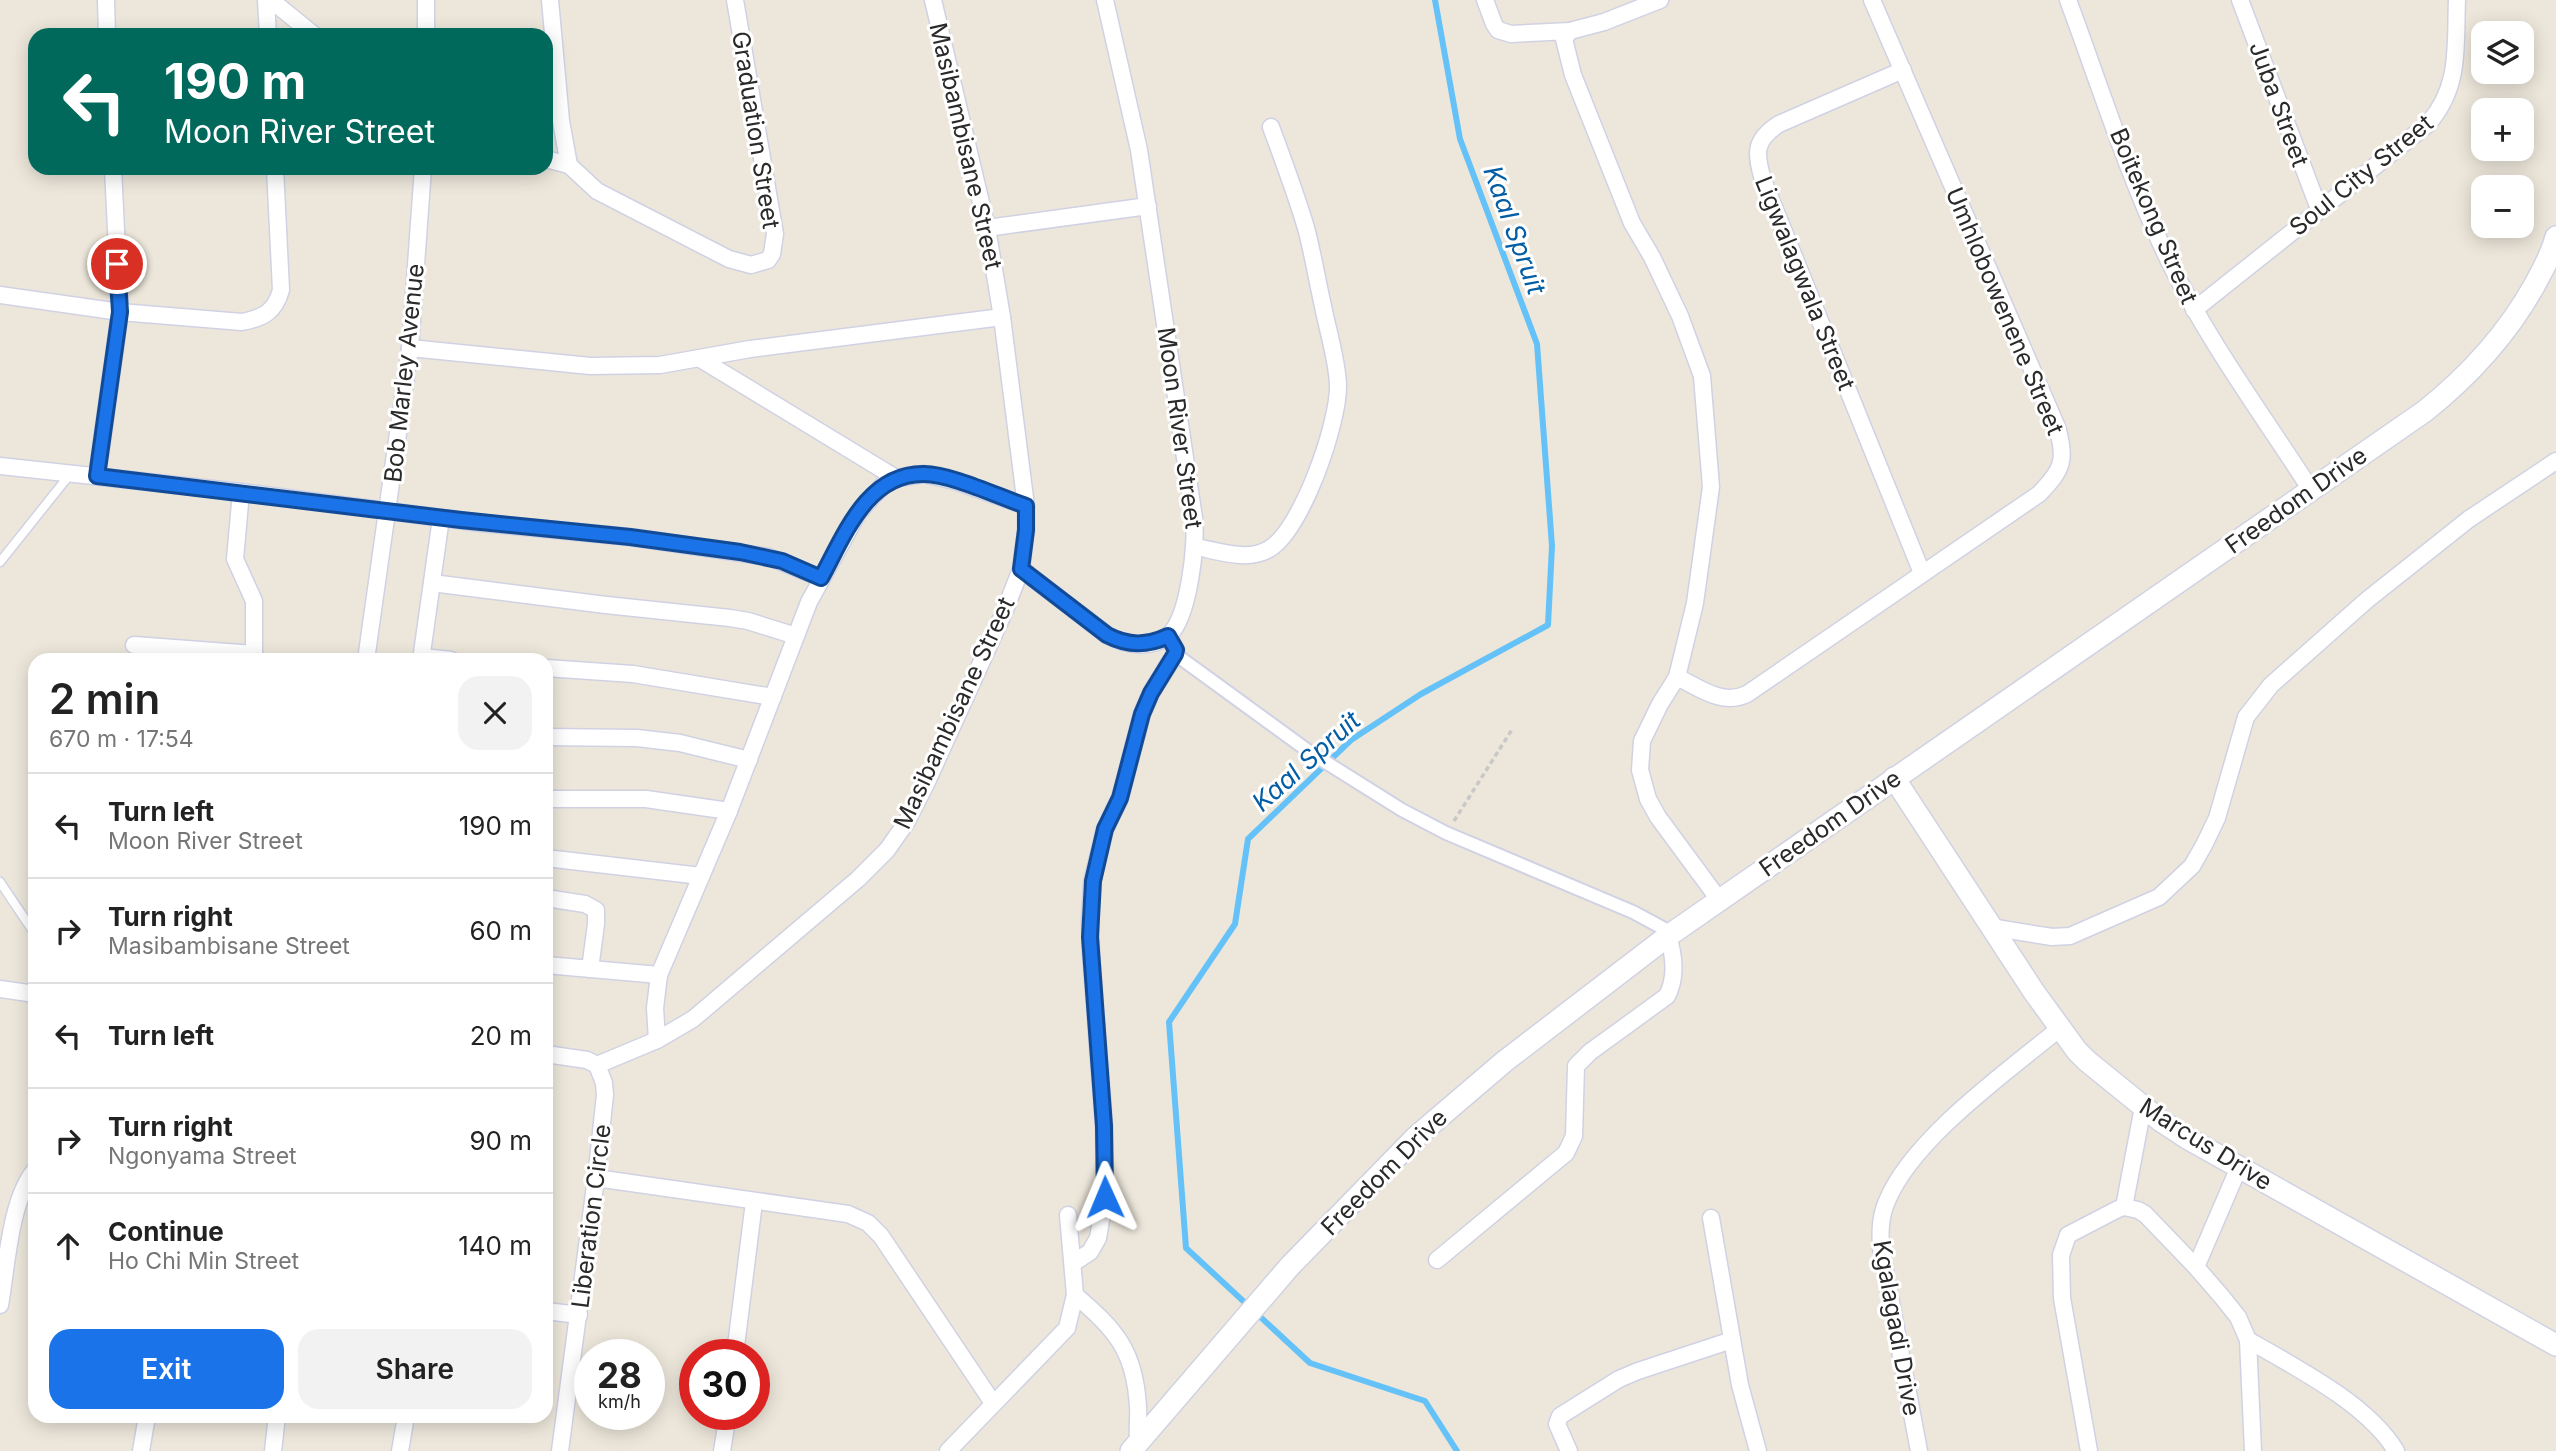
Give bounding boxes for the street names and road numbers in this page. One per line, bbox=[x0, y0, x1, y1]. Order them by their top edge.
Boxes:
street label: Masibambisane Street bbox=[923, 20, 1009, 272]
street label: Graduation Street bbox=[726, 29, 786, 231]
street label: Juba Street bbox=[2243, 38, 2315, 171]
street label: Soul City Street bbox=[2283, 108, 2439, 242]
street label: Boitekong Street bbox=[2104, 124, 2204, 308]
street label: Ligwalagwala Street bbox=[1749, 172, 1861, 394]
street label: Umhlobowenene Street bbox=[1940, 183, 2070, 439]
street label: Bob Marley Avenue bbox=[378, 262, 430, 484]
street label: Moon River Street bbox=[1152, 325, 1209, 531]
street label: Freedom Drive bbox=[2219, 440, 2373, 560]
street label: Masibambisane Street bbox=[888, 592, 1021, 833]
street label: Freedom Drive bbox=[1753, 763, 1907, 883]
street label: Marcus Drive bbox=[2134, 1092, 2278, 1196]
street label: Freedom Drive bbox=[1315, 1103, 1453, 1241]
street label: Liberation Circle bbox=[565, 1122, 617, 1310]
street label: Kgalagadi Drive bbox=[1867, 1238, 1927, 1418]

